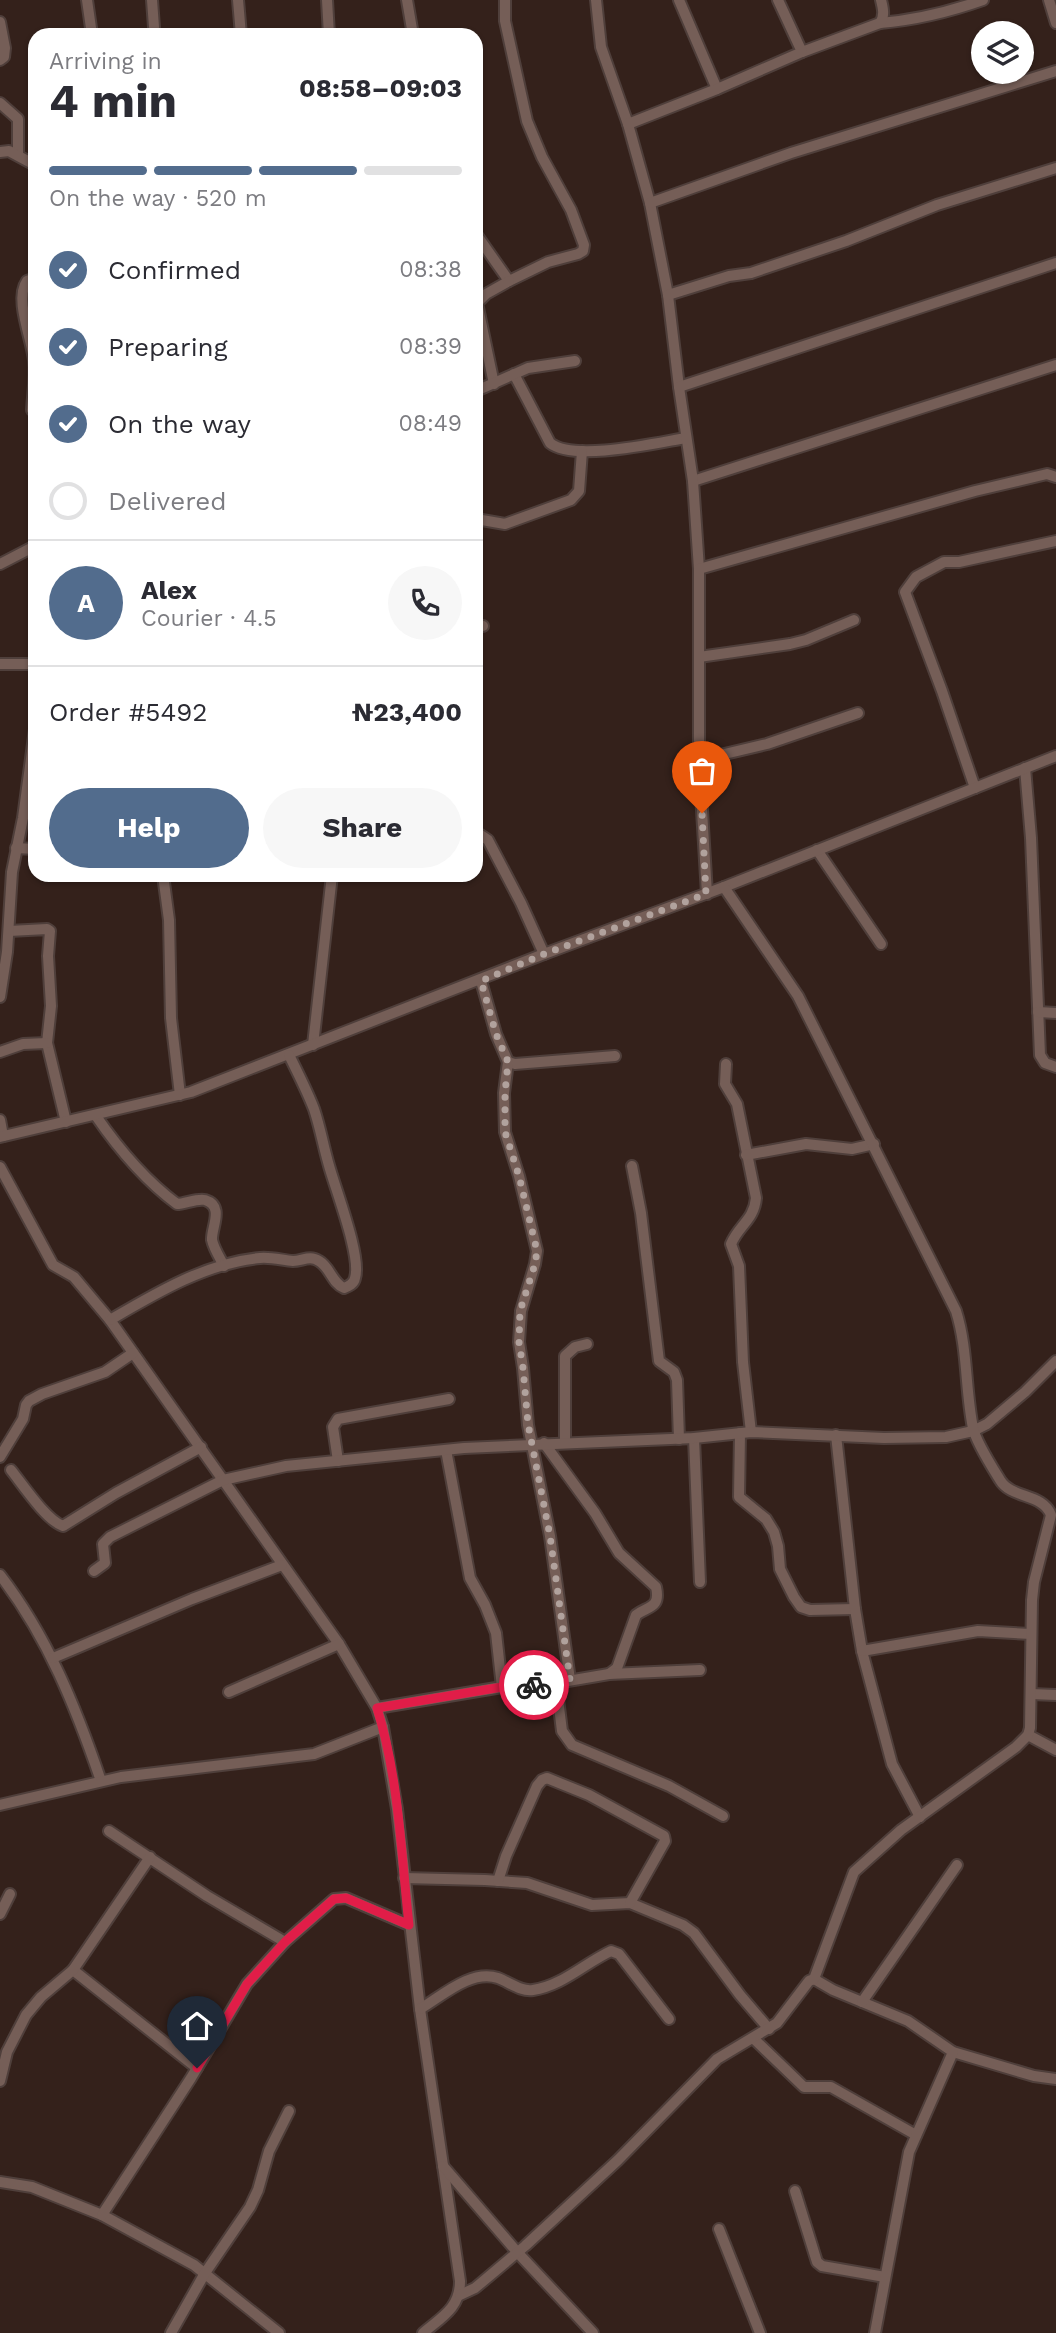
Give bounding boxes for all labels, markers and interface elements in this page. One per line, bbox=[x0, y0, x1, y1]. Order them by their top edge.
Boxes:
map controls bbox=[971, 21, 1034, 84]
button: layers bbox=[971, 21, 1034, 84]
text: Arriving in bbox=[49, 48, 162, 75]
text: 08:58–09:03 bbox=[299, 73, 462, 103]
text: 4 min bbox=[49, 74, 177, 128]
text: On the way · 520 m bbox=[49, 185, 267, 212]
icon: check bbox=[49, 251, 87, 289]
text: Confirmed bbox=[108, 255, 241, 285]
text: 08:38 bbox=[399, 256, 462, 283]
icon: check bbox=[49, 328, 87, 366]
text: Preparing bbox=[108, 332, 228, 362]
text: 08:39 bbox=[399, 333, 462, 360]
icon: check bbox=[49, 405, 87, 443]
text: On the way bbox=[108, 409, 251, 439]
text: 08:49 bbox=[398, 410, 462, 437]
text: Delivered bbox=[108, 486, 227, 516]
button: phone bbox=[388, 566, 462, 640]
text: Alex bbox=[141, 575, 197, 605]
text: A bbox=[77, 588, 95, 618]
text: Courier · 4.5 bbox=[141, 605, 277, 632]
text: Order #5492 bbox=[49, 697, 208, 727]
text: ₦23,400 bbox=[352, 697, 462, 727]
pin bbox=[672, 741, 732, 813]
icon: bag bbox=[683, 752, 721, 790]
button: Help bbox=[49, 788, 249, 868]
button: Share bbox=[263, 788, 462, 868]
courier bbox=[499, 1650, 569, 1720]
icon: bike bbox=[515, 1666, 553, 1704]
pin bbox=[167, 1996, 227, 2068]
icon: home bbox=[178, 2007, 216, 2045]

